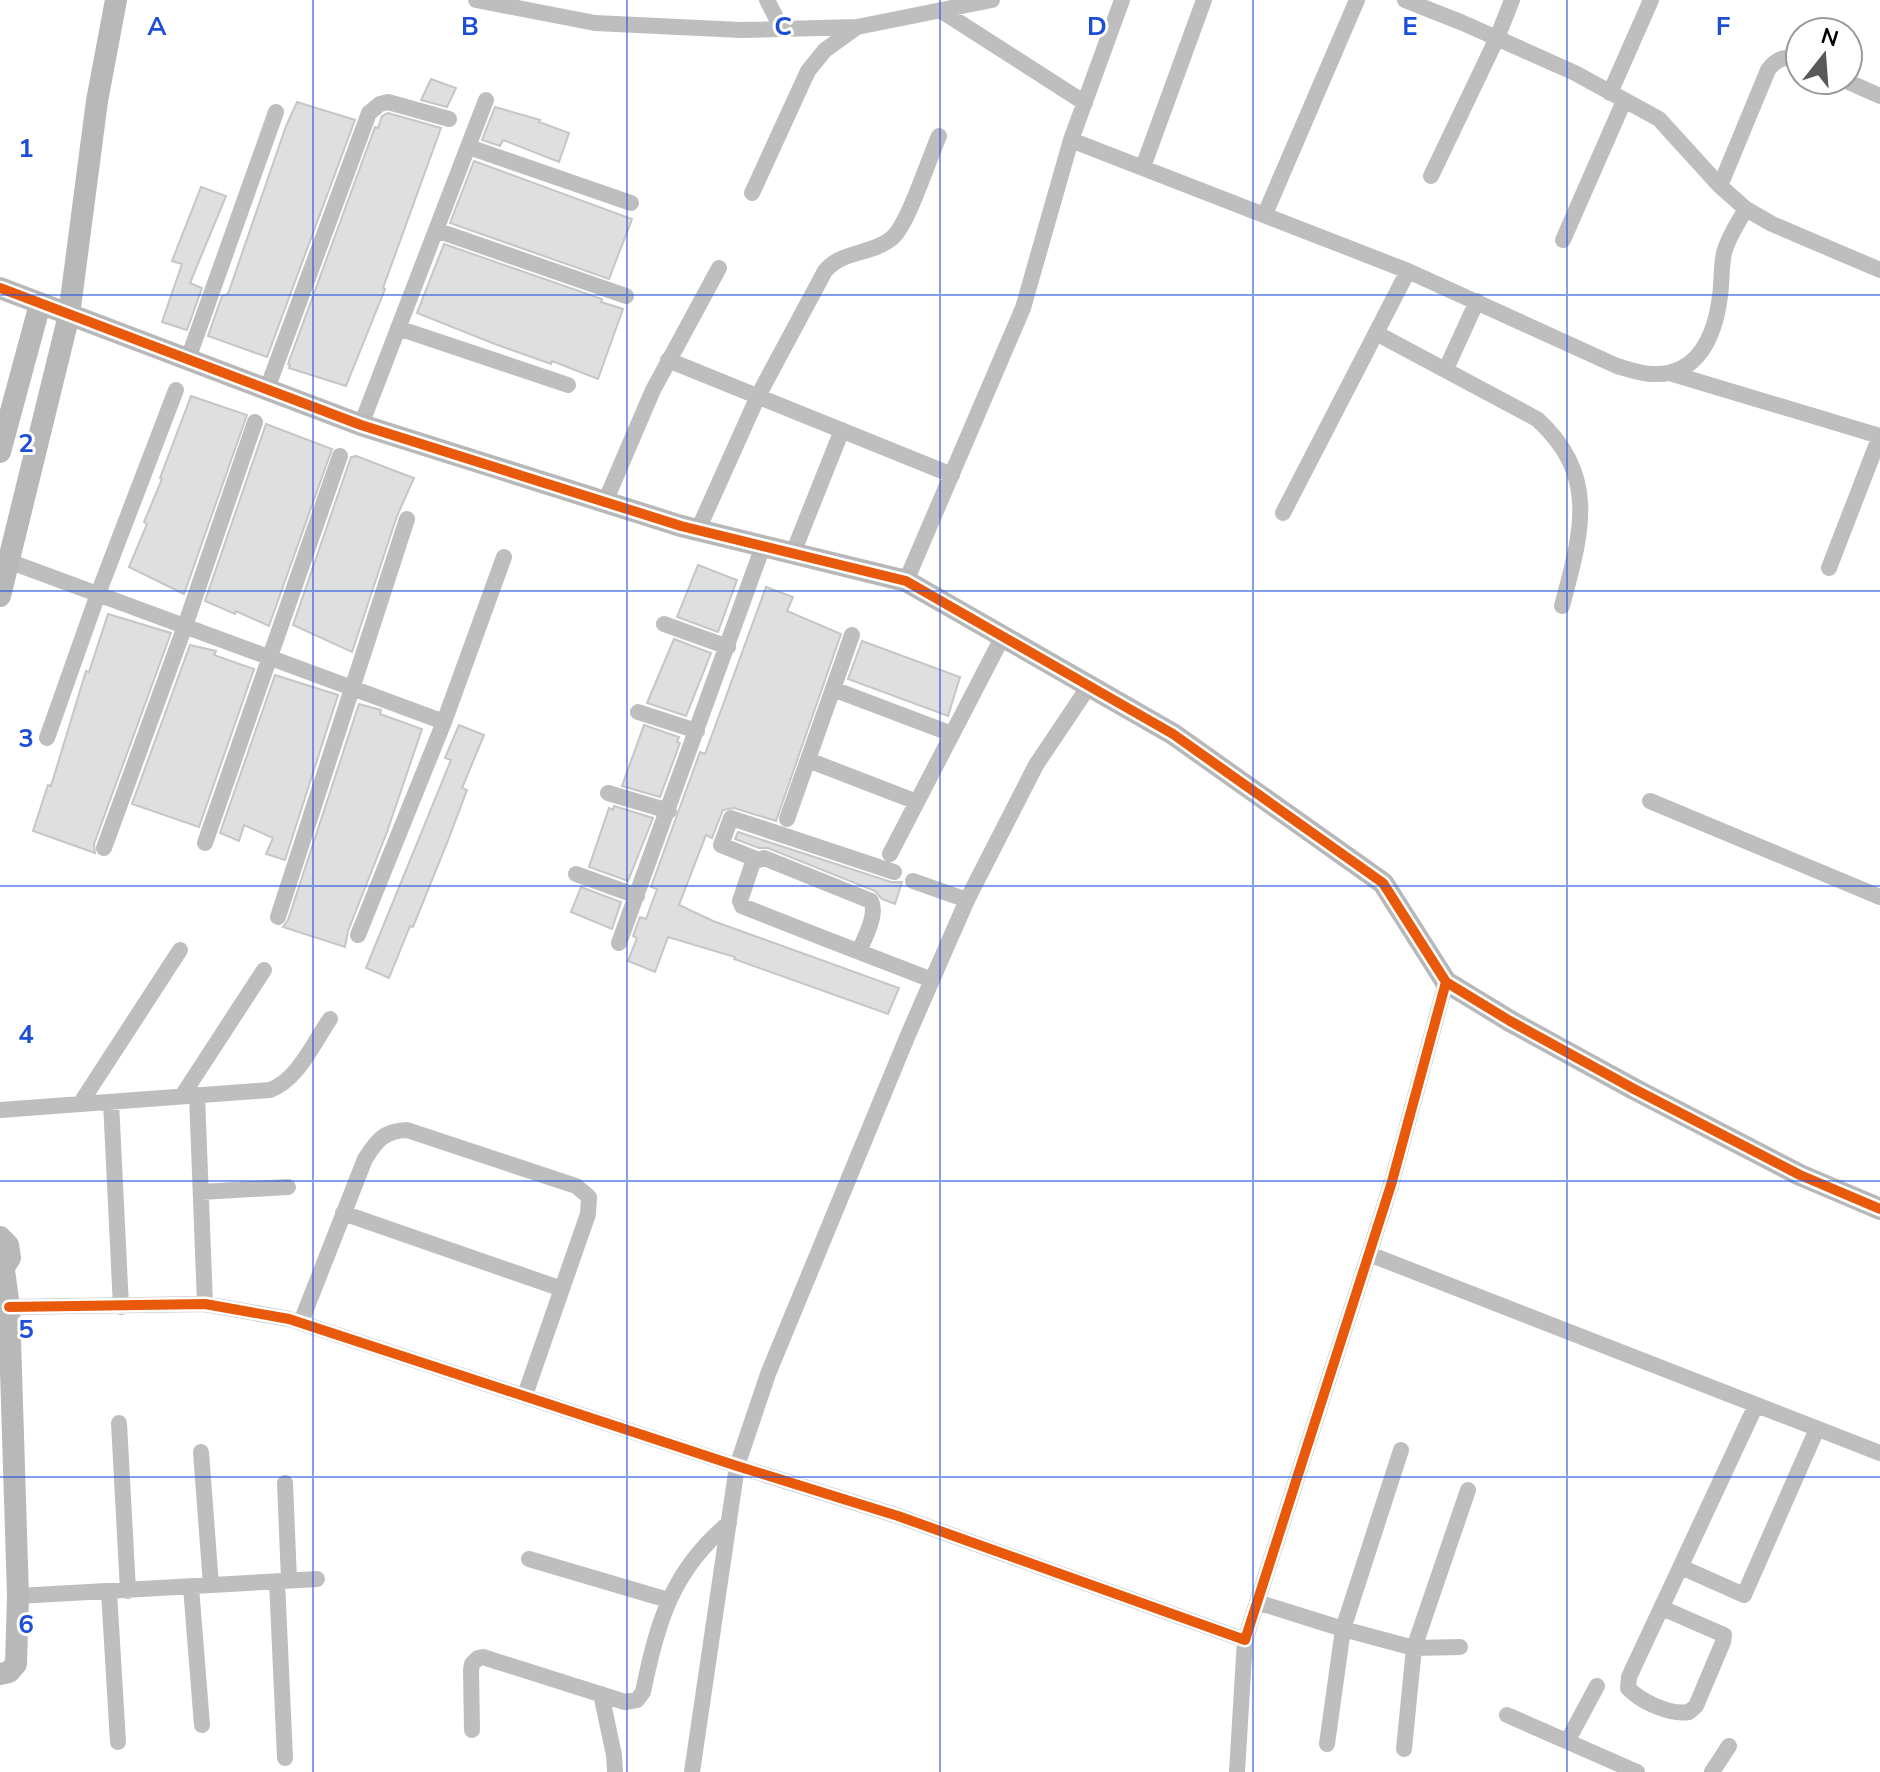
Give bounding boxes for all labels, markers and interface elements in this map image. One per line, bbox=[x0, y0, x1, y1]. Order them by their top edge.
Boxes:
text: A bbox=[147, 9, 167, 44]
text: B bbox=[461, 9, 479, 44]
text: C bbox=[774, 9, 792, 44]
text: D bbox=[1087, 9, 1107, 44]
text: E bbox=[1402, 9, 1418, 44]
text: F bbox=[1716, 9, 1730, 44]
north arrow bbox=[1784, 16, 1864, 96]
text: N bbox=[1817, 21, 1842, 55]
text: 1 bbox=[18, 131, 34, 166]
text: 2 bbox=[18, 426, 34, 461]
text: 3 bbox=[18, 721, 34, 756]
text: 4 bbox=[18, 1017, 34, 1052]
text: 5 bbox=[18, 1312, 34, 1347]
text: 6 bbox=[18, 1607, 34, 1642]

